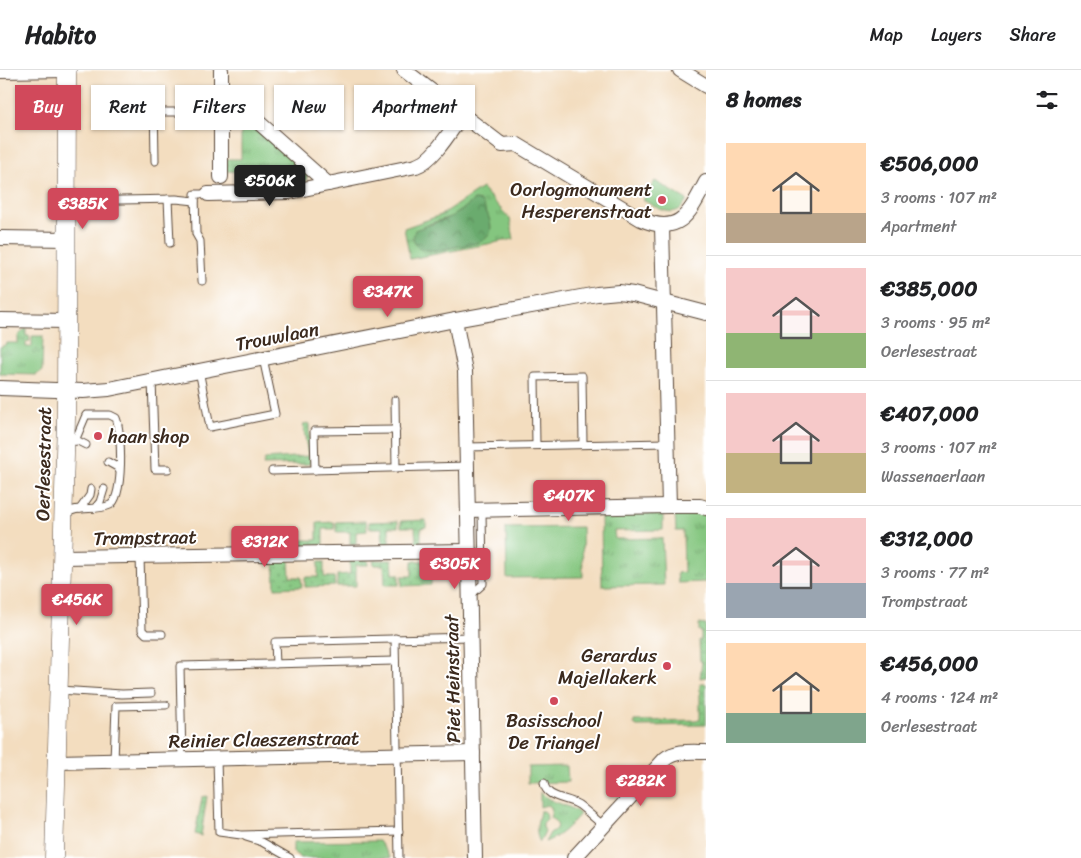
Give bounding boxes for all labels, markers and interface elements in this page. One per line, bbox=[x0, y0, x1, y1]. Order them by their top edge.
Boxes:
text: Habito bbox=[25, 14, 96, 56]
text: Map bbox=[870, 19, 903, 51]
text: Layers bbox=[931, 19, 982, 51]
text: Share bbox=[1010, 19, 1056, 51]
text: 8 homes bbox=[726, 81, 801, 119]
chip: Buy bbox=[15, 85, 81, 130]
chip: Rent bbox=[91, 85, 165, 130]
chip: Filters bbox=[175, 85, 264, 130]
chip: New bbox=[274, 85, 344, 130]
chip: Apartment bbox=[354, 85, 475, 130]
icon: filters bbox=[1033, 86, 1061, 114]
text: €506,000 bbox=[881, 145, 978, 183]
icon: home bbox=[766, 163, 826, 223]
pin: €506K bbox=[235, 164, 305, 207]
text: €506K bbox=[245, 166, 295, 195]
place label: Oorlogmonument Hesperenstraat bbox=[510, 173, 652, 228]
text: 3 rooms · 107 m² bbox=[881, 183, 997, 212]
pin: €385K bbox=[48, 188, 118, 230]
text: €385K bbox=[59, 189, 107, 218]
marker: Oorlogmonument Hesperenstraat bbox=[656, 194, 668, 206]
text: Apartment bbox=[881, 212, 957, 241]
text: €385,000 bbox=[881, 270, 977, 308]
pin: €347K bbox=[353, 276, 423, 318]
text: €347K bbox=[364, 277, 412, 306]
icon: home bbox=[766, 288, 826, 348]
text: 3 rooms · 95 m² bbox=[881, 308, 991, 337]
street label: Trouwlaan bbox=[233, 312, 322, 361]
text: Oerlesestraat bbox=[881, 337, 977, 366]
text: €407,000 bbox=[881, 395, 979, 433]
street label: Oerlesestraat bbox=[26, 407, 61, 521]
icon: home bbox=[766, 413, 826, 473]
place label: haan shop bbox=[107, 420, 189, 453]
marker: haan shop bbox=[92, 430, 104, 442]
text: 3 rooms · 107 m² bbox=[881, 433, 997, 462]
text: Wassenaerlaan bbox=[881, 462, 985, 491]
pin: €407K bbox=[534, 480, 604, 522]
text: €407K bbox=[544, 481, 594, 510]
street label: Trompstraat bbox=[93, 520, 197, 555]
text: €312,000 bbox=[881, 520, 973, 558]
pin: €312K bbox=[230, 526, 300, 568]
text: €312K bbox=[242, 527, 288, 556]
icon: home bbox=[766, 538, 826, 598]
pin: €305K bbox=[420, 548, 490, 590]
text: €305K bbox=[430, 549, 480, 578]
text: 3 rooms · 77 m² bbox=[881, 558, 989, 587]
pin: €456K bbox=[42, 584, 112, 626]
text: €456K bbox=[52, 585, 102, 614]
text: Trompstraat bbox=[881, 587, 968, 616]
street label: Piet Heinstraat bbox=[435, 613, 470, 744]
place label: Gerardus Majellakerk bbox=[558, 639, 657, 694]
text: €456,000 bbox=[881, 645, 978, 683]
marker: Gerardus Majellakerk bbox=[661, 660, 673, 672]
icon: home bbox=[766, 663, 826, 723]
text: 4 rooms · 124 m² bbox=[881, 683, 998, 712]
marker: Basisschool De Triangel bbox=[548, 695, 560, 707]
place label: Basisschool De Triangel bbox=[506, 704, 603, 759]
text: Oerlesestraat bbox=[881, 712, 977, 741]
street label: Reinier Claeszenstraat bbox=[168, 721, 360, 758]
pin: €282K bbox=[606, 764, 676, 807]
text: €282K bbox=[617, 766, 665, 795]

